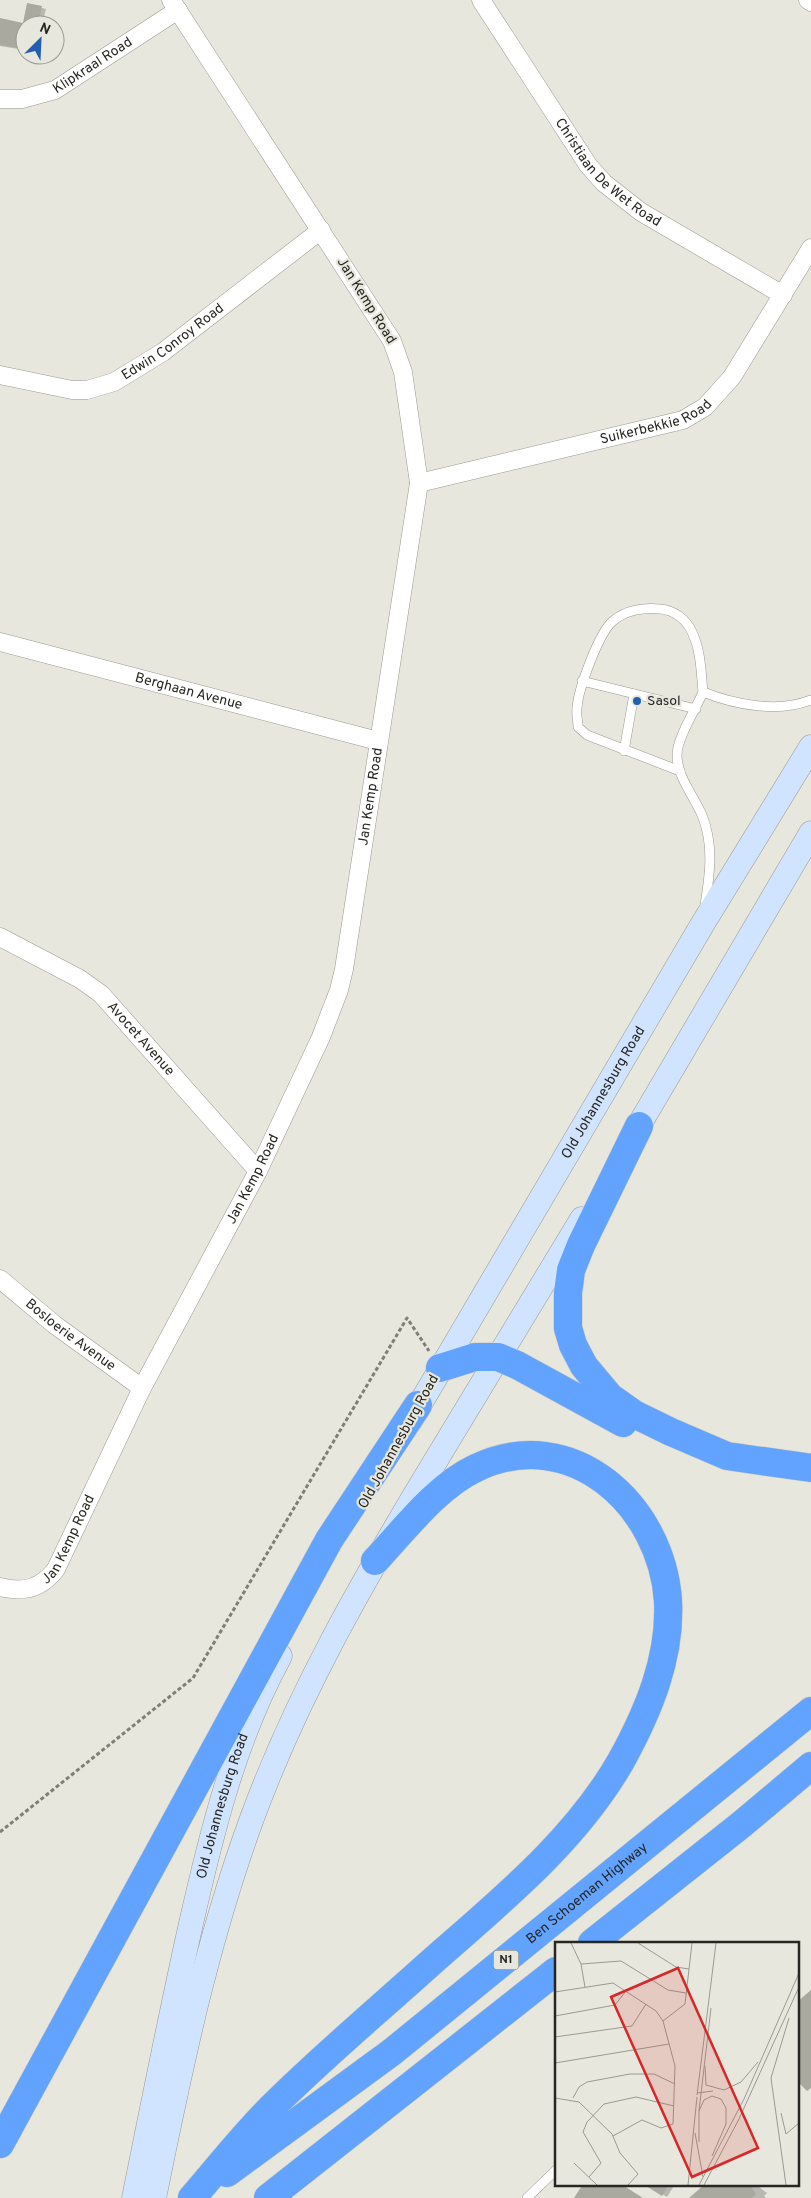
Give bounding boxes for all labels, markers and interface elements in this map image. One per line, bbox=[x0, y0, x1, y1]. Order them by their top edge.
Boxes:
north arrow bbox=[15, 15, 65, 65]
text: N bbox=[37, 20, 53, 39]
street label: Klipkraal Road bbox=[50, 34, 135, 98]
street label: Christiaan De Wet Road bbox=[551, 115, 664, 230]
street label: Jan Kemp Road bbox=[333, 255, 399, 347]
street label: Edwin Conroy Road bbox=[119, 300, 227, 384]
street label: Suikerbekkie Road bbox=[598, 396, 716, 448]
street label: Berghaan Avenue bbox=[133, 669, 244, 714]
place label: Sasol bbox=[647, 693, 681, 710]
marker: Sasol bbox=[631, 695, 643, 707]
street label: Jan Kemp Road bbox=[355, 747, 387, 847]
street label: Avocet Avenue bbox=[103, 998, 178, 1079]
street label: Old Johannesburg Road bbox=[558, 1023, 649, 1162]
street label: Jan Kemp Road bbox=[223, 1131, 283, 1227]
street label: Bosloerie Avenue bbox=[22, 1295, 119, 1375]
street label: Old Johannesburg Road bbox=[355, 1372, 443, 1512]
street label: Jan Kemp Road bbox=[38, 1492, 99, 1588]
street label: Old Johannesburg Road bbox=[193, 1731, 252, 1880]
street label: Ben Schoeman Highway bbox=[523, 1839, 651, 1948]
inset map bbox=[555, 1942, 798, 2186]
road number: N1 bbox=[494, 1950, 518, 1970]

